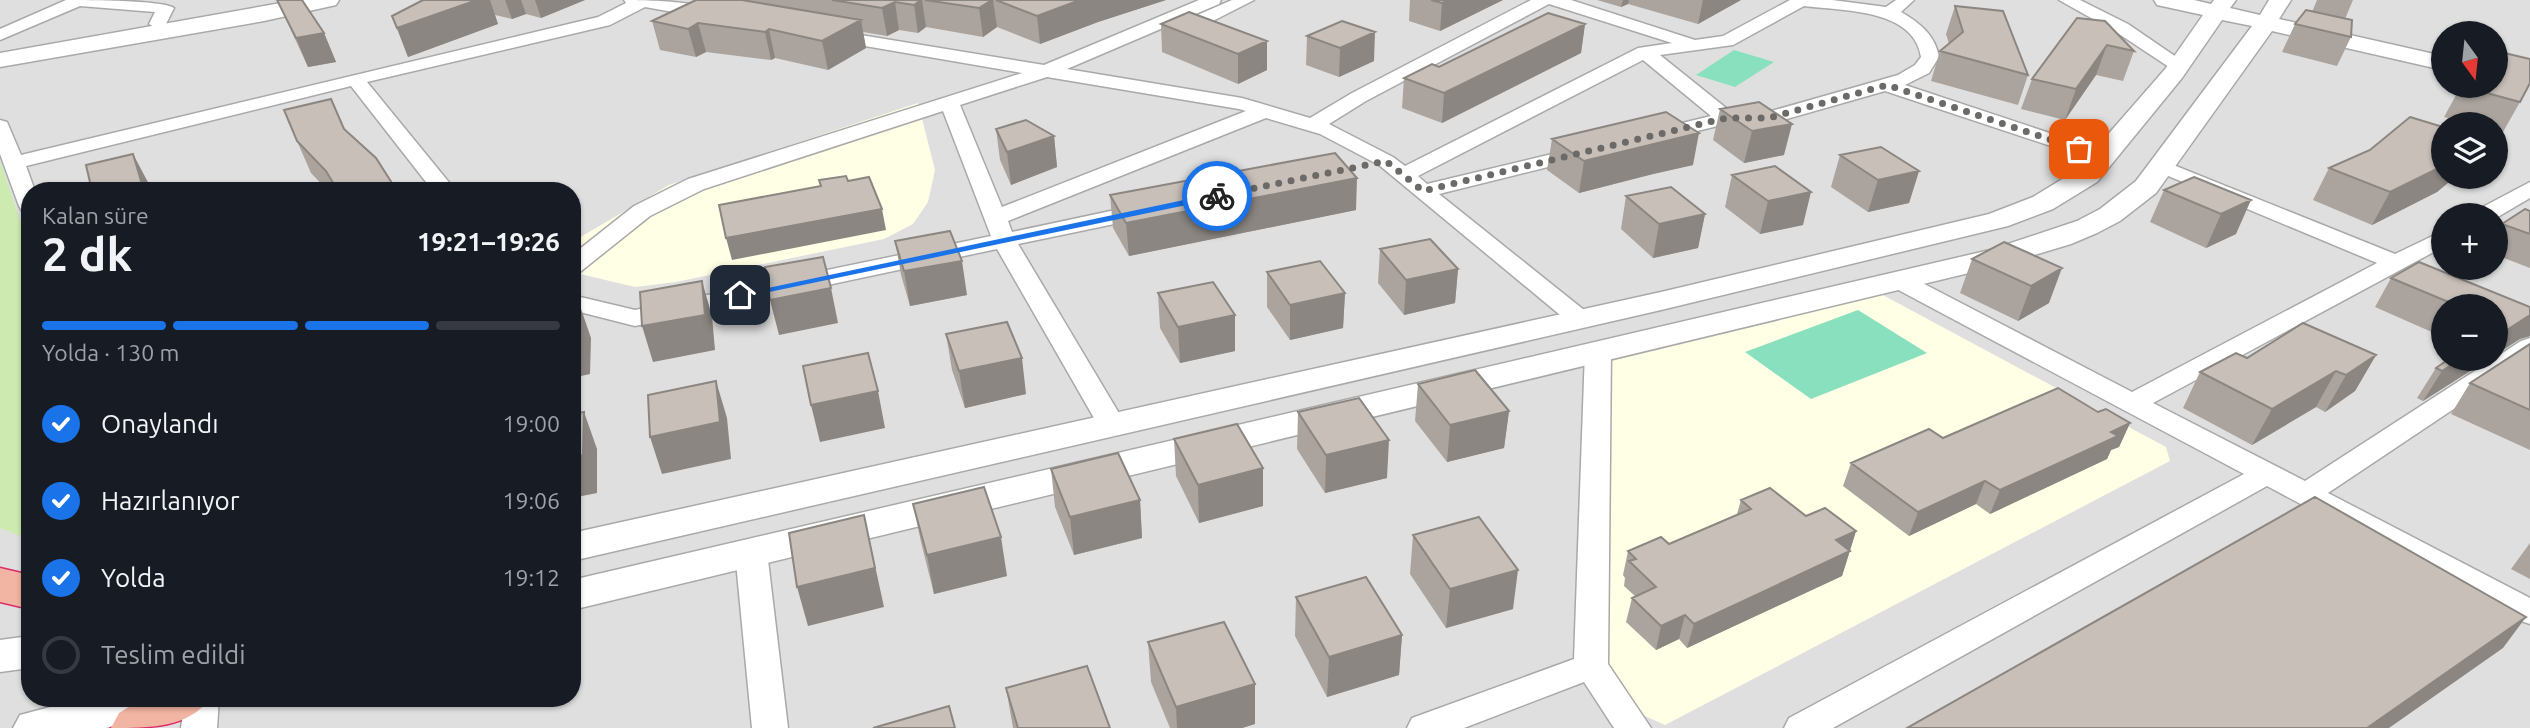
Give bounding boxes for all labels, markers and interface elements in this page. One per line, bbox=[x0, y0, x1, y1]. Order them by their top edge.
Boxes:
north arrow bbox=[2431, 21, 2508, 98]
map controls bbox=[2431, 21, 2508, 371]
button: layers bbox=[2431, 112, 2508, 189]
pin bbox=[2049, 119, 2109, 179]
icon: bag bbox=[2060, 130, 2098, 168]
courier bbox=[1182, 161, 1252, 231]
icon: bike bbox=[1198, 177, 1236, 215]
text: Kalan süre bbox=[42, 203, 149, 228]
button: + bbox=[2431, 203, 2508, 280]
text: 19:21–19:26 bbox=[417, 227, 560, 256]
text: 2 dk bbox=[42, 228, 132, 280]
pin bbox=[710, 265, 770, 325]
icon: home bbox=[721, 276, 759, 314]
button: − bbox=[2431, 294, 2508, 371]
text: Yolda · 130 m bbox=[42, 340, 179, 365]
icon: check bbox=[42, 405, 80, 443]
text: Onaylandı bbox=[101, 409, 219, 438]
text: 19:00 bbox=[502, 411, 560, 436]
icon: check bbox=[42, 482, 80, 520]
text: Hazırlanıyor bbox=[101, 486, 240, 515]
text: 19:06 bbox=[502, 488, 560, 513]
icon: check bbox=[42, 559, 80, 597]
text: Yolda bbox=[101, 563, 166, 592]
text: 19:12 bbox=[502, 565, 560, 590]
text: Teslim edildi bbox=[101, 640, 246, 669]

